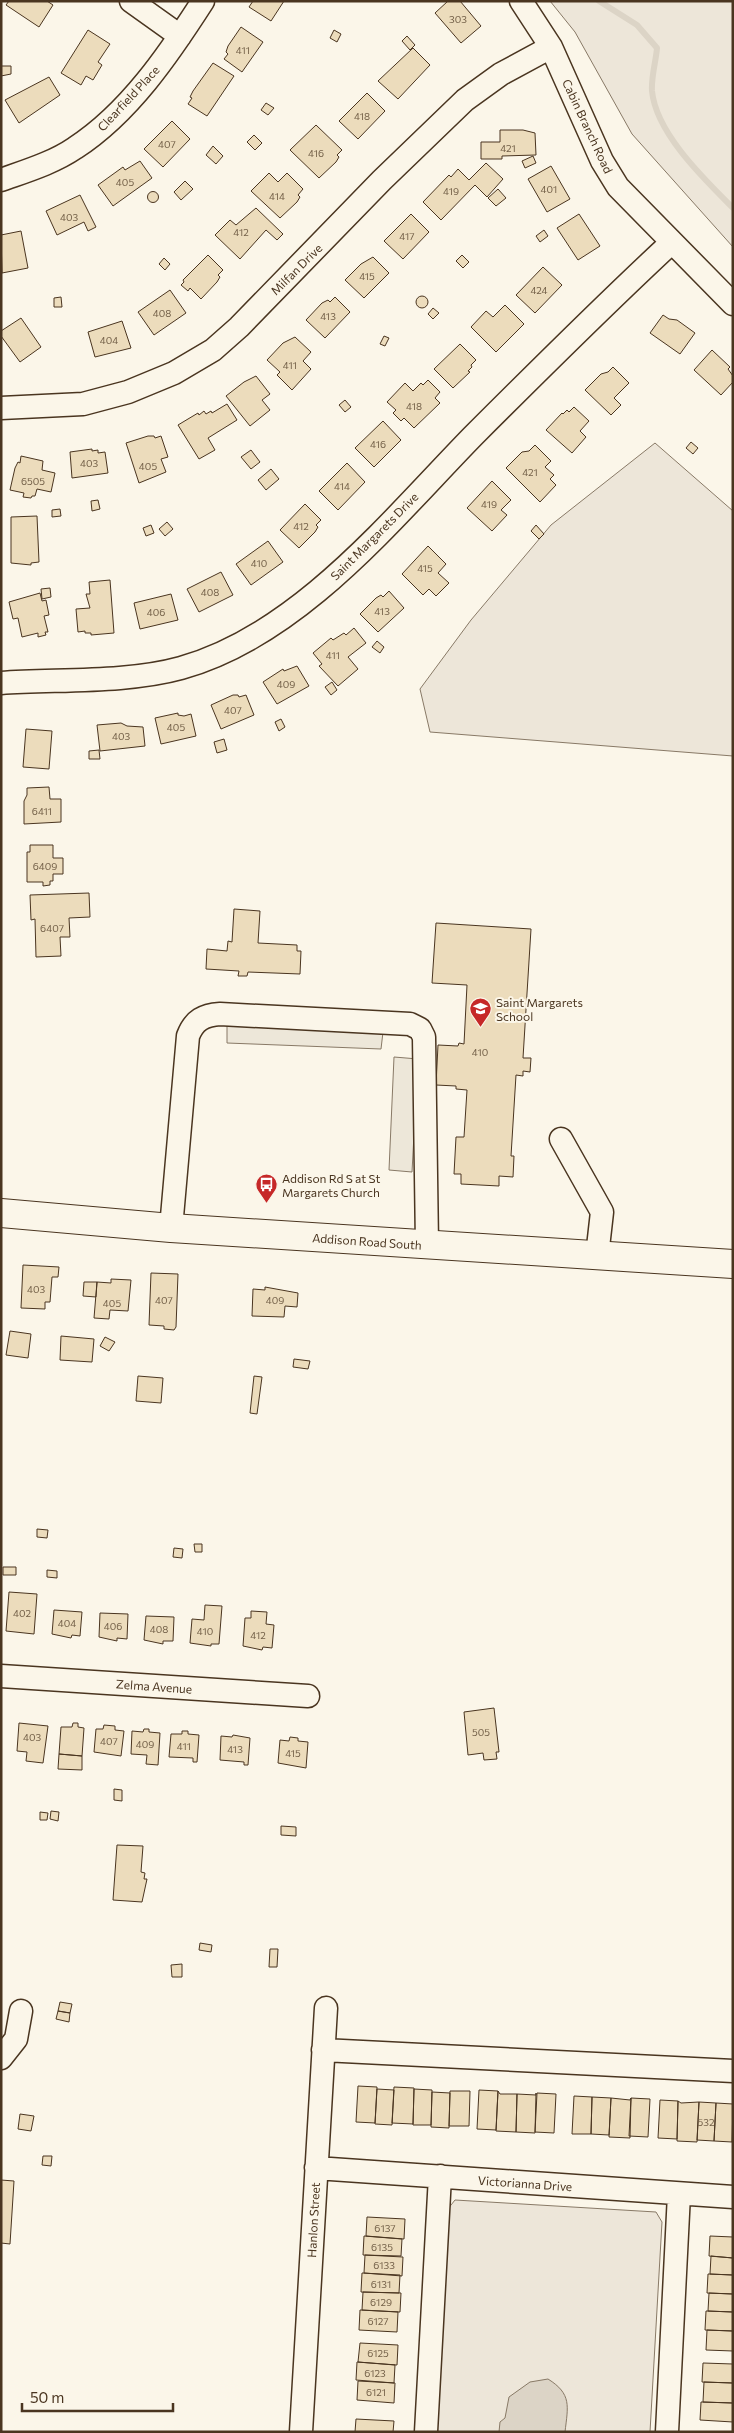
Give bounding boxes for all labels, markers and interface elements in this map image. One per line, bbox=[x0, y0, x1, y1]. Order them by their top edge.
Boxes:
house number: 303 bbox=[449, 13, 467, 25]
house number: 411 bbox=[236, 44, 250, 56]
street label: Clearfield Place bbox=[94, 62, 162, 134]
street label: Cabin Branch Road bbox=[560, 77, 616, 175]
house number: 418 bbox=[354, 110, 370, 122]
house number: 407 bbox=[158, 138, 176, 150]
house number: 421 bbox=[500, 142, 516, 154]
house number: 416 bbox=[308, 147, 324, 159]
house number: 405 bbox=[116, 176, 134, 188]
house number: 401 bbox=[541, 183, 557, 195]
house number: 419 bbox=[443, 185, 459, 197]
house number: 414 bbox=[269, 190, 285, 202]
house number: 403 bbox=[60, 211, 78, 223]
house number: 412 bbox=[233, 226, 249, 238]
house number: 417 bbox=[399, 230, 415, 242]
street label: Milfan Drive bbox=[267, 240, 325, 298]
house number: 415 bbox=[359, 270, 375, 282]
house number: 424 bbox=[530, 284, 548, 296]
house number: 408 bbox=[153, 307, 171, 319]
house number: 413 bbox=[320, 310, 336, 322]
house number: 404 bbox=[100, 334, 118, 346]
house number: 411 bbox=[283, 359, 297, 371]
house number: 418 bbox=[406, 400, 422, 412]
house number: 416 bbox=[370, 438, 386, 450]
house number: 403 bbox=[80, 457, 98, 469]
house number: 405 bbox=[139, 460, 157, 472]
house number: 421 bbox=[522, 466, 538, 478]
house number: 6505 bbox=[21, 475, 45, 487]
house number: 414 bbox=[334, 480, 350, 492]
street label: Saint Margarets Drive bbox=[327, 489, 421, 583]
house number: 419 bbox=[481, 498, 497, 510]
house number: 412 bbox=[293, 520, 309, 532]
house number: 410 bbox=[251, 557, 267, 569]
house number: 415 bbox=[417, 562, 433, 574]
house number: 408 bbox=[201, 586, 219, 598]
house number: 413 bbox=[374, 605, 390, 617]
house number: 406 bbox=[147, 606, 165, 618]
house number: 411 bbox=[326, 649, 340, 661]
house number: 409 bbox=[277, 678, 295, 690]
house number: 407 bbox=[224, 704, 242, 716]
house number: 405 bbox=[167, 721, 185, 733]
house number: 403 bbox=[112, 730, 130, 742]
house number: 6411 bbox=[32, 805, 52, 817]
house number: 6409 bbox=[33, 860, 57, 872]
house number: 6407 bbox=[40, 922, 64, 934]
place label: Saint Margarets School bbox=[496, 995, 583, 1023]
school or university icon: Saint Margarets School bbox=[468, 997, 492, 1028]
house number: 410 bbox=[472, 1046, 488, 1058]
place label: Addison Rd S at St Margarets Church bbox=[282, 1171, 380, 1199]
bus stop icon: Addison Rd S at St Margarets Church bbox=[254, 1173, 278, 1204]
street label: Addison Road South bbox=[312, 1230, 422, 1252]
house number: 403 bbox=[27, 1283, 45, 1295]
house number: 407 bbox=[155, 1294, 173, 1306]
house number: 409 bbox=[266, 1294, 284, 1306]
house number: 405 bbox=[103, 1297, 121, 1309]
house number: 402 bbox=[13, 1607, 31, 1619]
house number: 404 bbox=[58, 1617, 76, 1629]
house number: 406 bbox=[104, 1620, 122, 1632]
house number: 408 bbox=[150, 1623, 168, 1635]
house number: 410 bbox=[197, 1625, 213, 1637]
house number: 412 bbox=[250, 1629, 266, 1641]
street label: Zelma Avenue bbox=[115, 1676, 193, 1696]
house number: 505 bbox=[472, 1726, 490, 1738]
house number: 403 bbox=[23, 1731, 41, 1743]
house number: 407 bbox=[100, 1735, 118, 1747]
house number: 409 bbox=[136, 1738, 154, 1750]
house number: 411 bbox=[177, 1740, 191, 1752]
house number: 413 bbox=[227, 1743, 243, 1755]
house number: 415 bbox=[285, 1747, 301, 1759]
house number: 532 bbox=[698, 2116, 715, 2128]
street label: Victorianna Drive bbox=[477, 2173, 573, 2193]
street label: Hanlon Street bbox=[304, 2182, 322, 2258]
house number: 6137 bbox=[374, 2222, 396, 2234]
house number: 6135 bbox=[371, 2241, 393, 2253]
house number: 6133 bbox=[373, 2259, 395, 2271]
house number: 6131 bbox=[371, 2278, 391, 2290]
house number: 6129 bbox=[370, 2296, 392, 2308]
house number: 6127 bbox=[367, 2315, 389, 2327]
house number: 6125 bbox=[367, 2347, 389, 2359]
house number: 6123 bbox=[364, 2367, 386, 2379]
scale bar bbox=[22, 2380, 174, 2412]
house number: 6121 bbox=[366, 2386, 386, 2398]
text: 50 m bbox=[30, 2388, 64, 2406]

